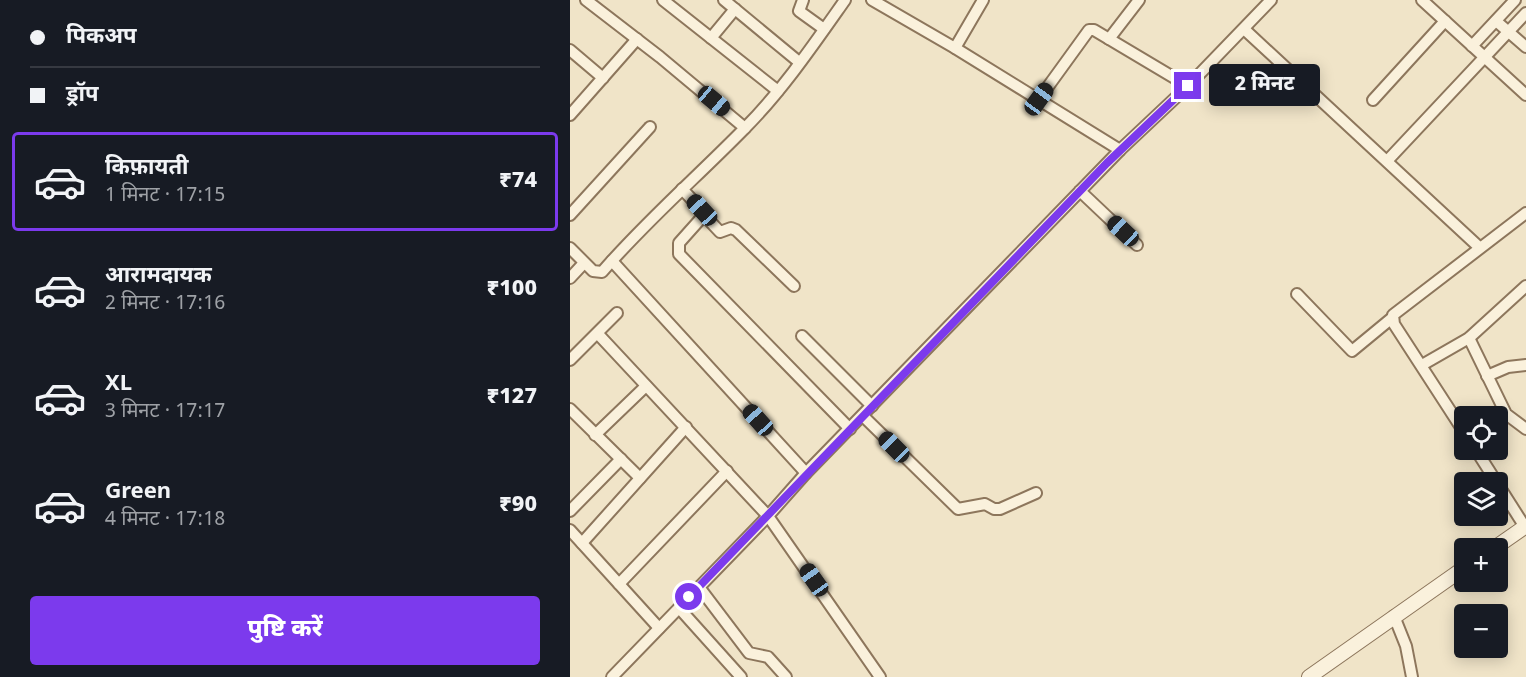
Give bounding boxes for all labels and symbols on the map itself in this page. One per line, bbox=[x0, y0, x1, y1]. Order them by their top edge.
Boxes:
callout: 2 मिनट bbox=[1209, 65, 1320, 107]
route end bbox=[1174, 72, 1201, 99]
car bbox=[1021, 79, 1057, 119]
car bbox=[694, 83, 734, 119]
car bbox=[683, 191, 721, 229]
car bbox=[1104, 212, 1142, 250]
car bbox=[739, 401, 777, 439]
car bbox=[875, 428, 913, 466]
car bbox=[796, 560, 832, 600]
route start bbox=[675, 583, 702, 610]

